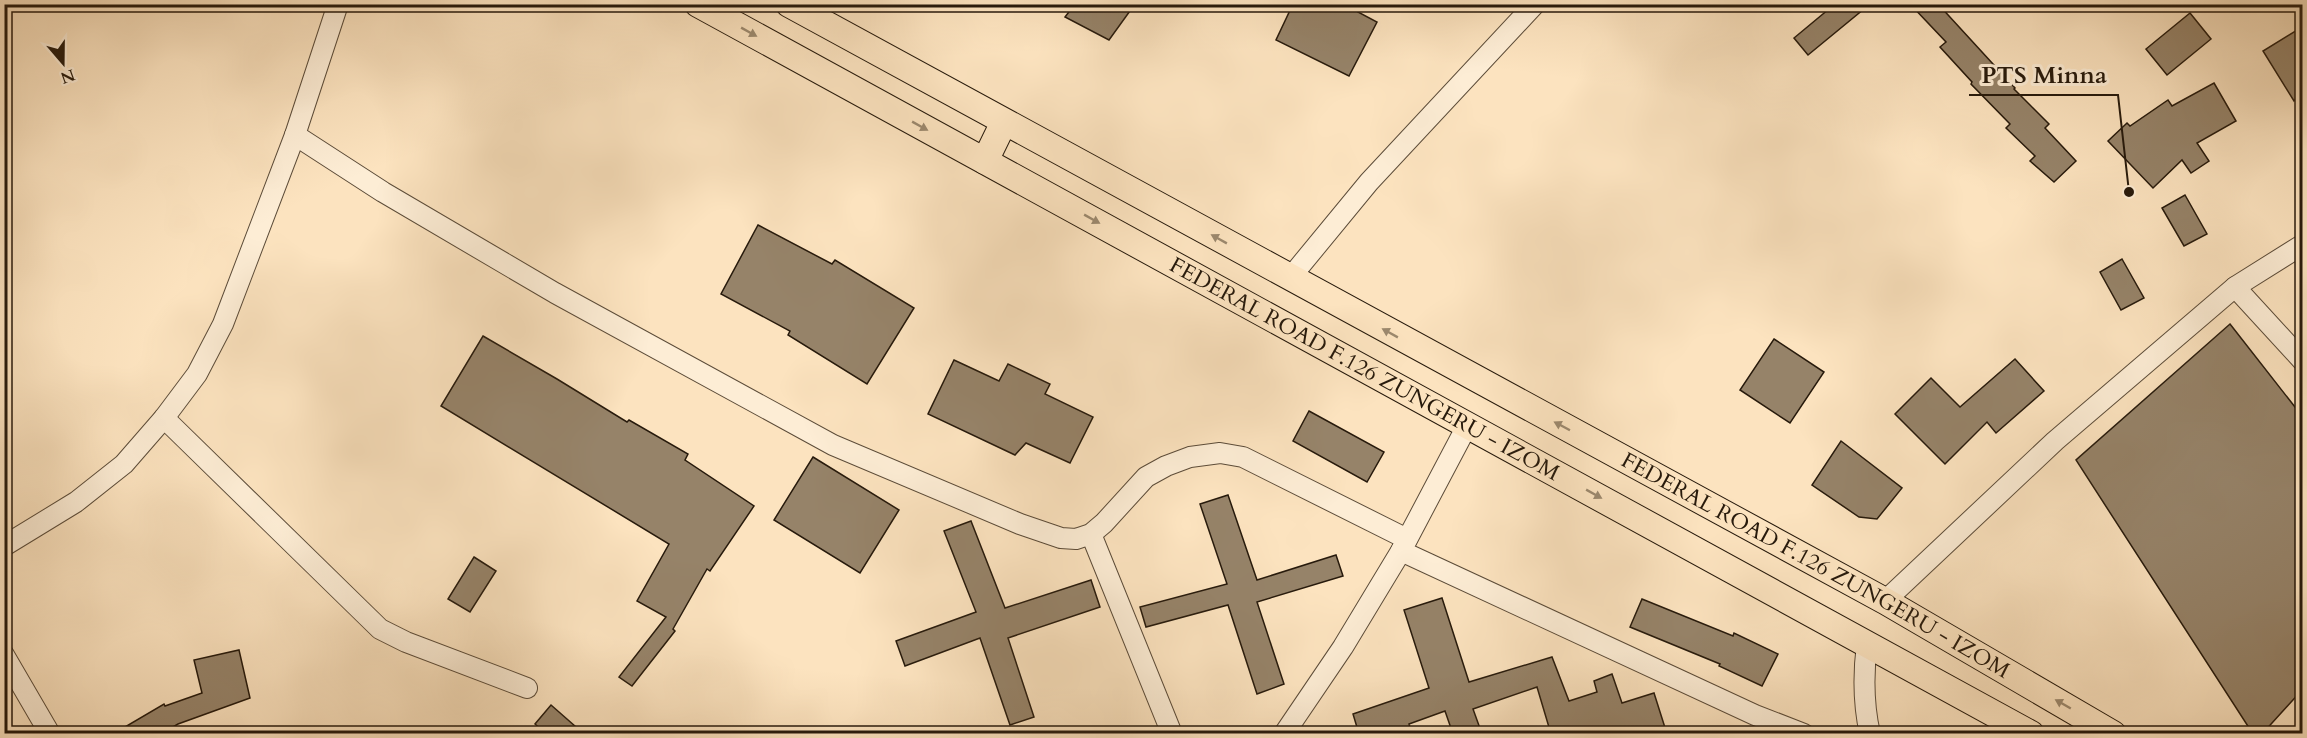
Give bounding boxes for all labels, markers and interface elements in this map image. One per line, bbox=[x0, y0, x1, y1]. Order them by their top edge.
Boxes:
one-way arrow bbox=[741, 27, 757, 38]
north arrow bbox=[33, 33, 93, 93]
callout: PTS Minna bbox=[1969, 53, 2118, 95]
text: PTS Minna bbox=[1981, 59, 2107, 92]
text: N bbox=[57, 63, 78, 89]
one-way arrow bbox=[912, 121, 929, 131]
one-way arrow bbox=[1083, 214, 1100, 224]
one-way arrow bbox=[1210, 234, 1227, 244]
street label: FEDERAL ROAD F.126 ZUNGERU - IZOM bbox=[1164, 250, 1565, 488]
one-way arrow bbox=[1382, 328, 1399, 338]
one-way arrow bbox=[1553, 421, 1570, 431]
street label: FEDERAL ROAD F.126 ZUNGERU - IZOM bbox=[1616, 445, 2016, 686]
one-way arrow bbox=[1586, 489, 1603, 499]
one-way arrow bbox=[2054, 699, 2071, 709]

